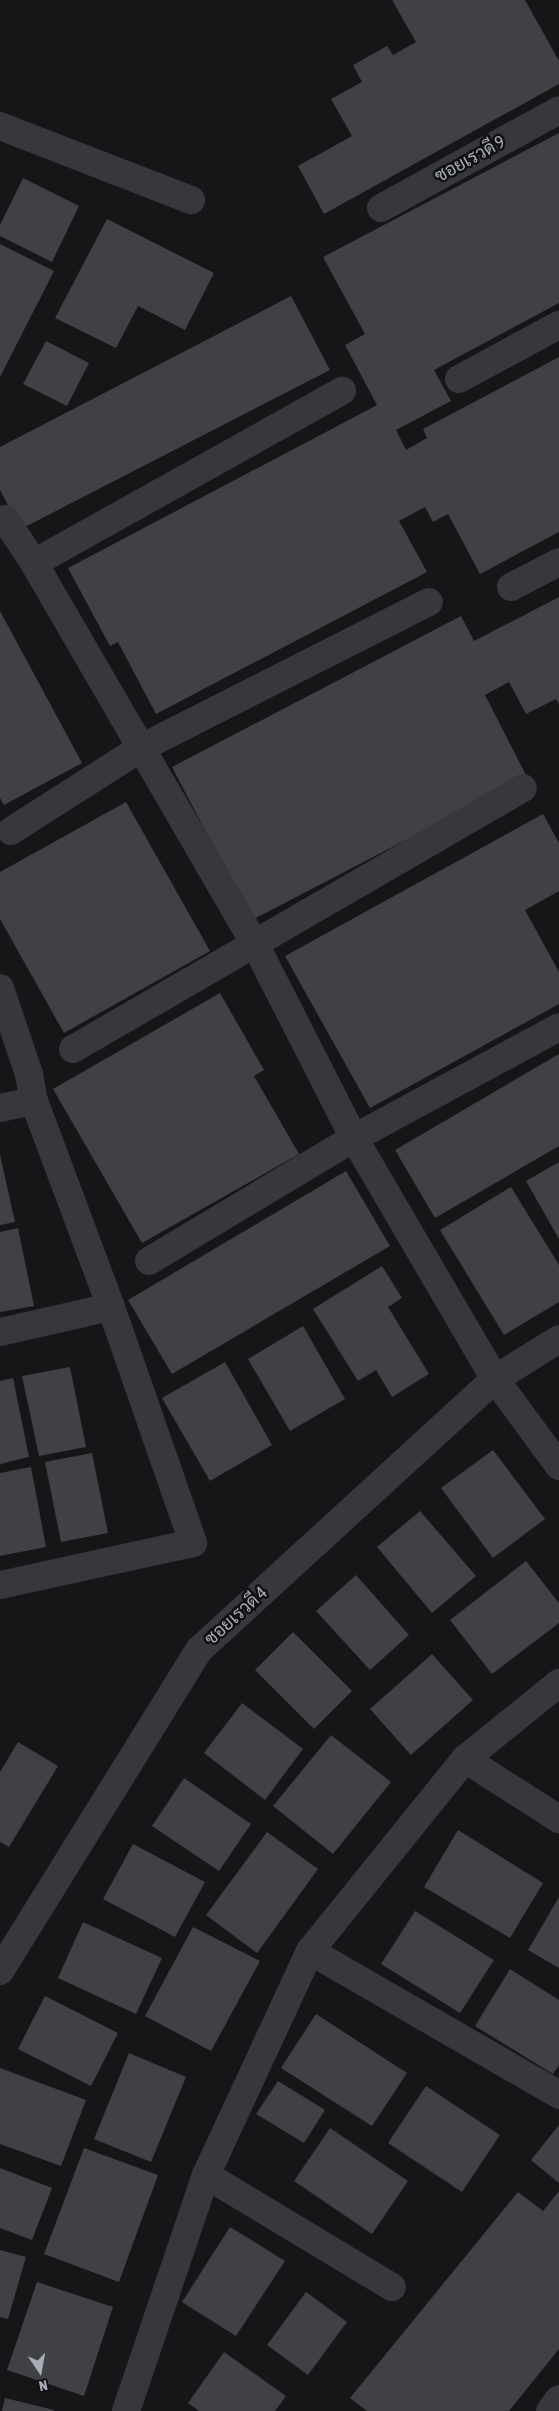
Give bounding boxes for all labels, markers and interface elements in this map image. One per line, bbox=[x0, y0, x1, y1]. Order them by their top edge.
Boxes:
street label: ซอยเรวดี 9 bbox=[431, 131, 509, 187]
street label: ซอยเรวดี 4 bbox=[200, 1582, 272, 1650]
north arrow bbox=[15, 2346, 65, 2396]
text: N bbox=[37, 2377, 49, 2394]

